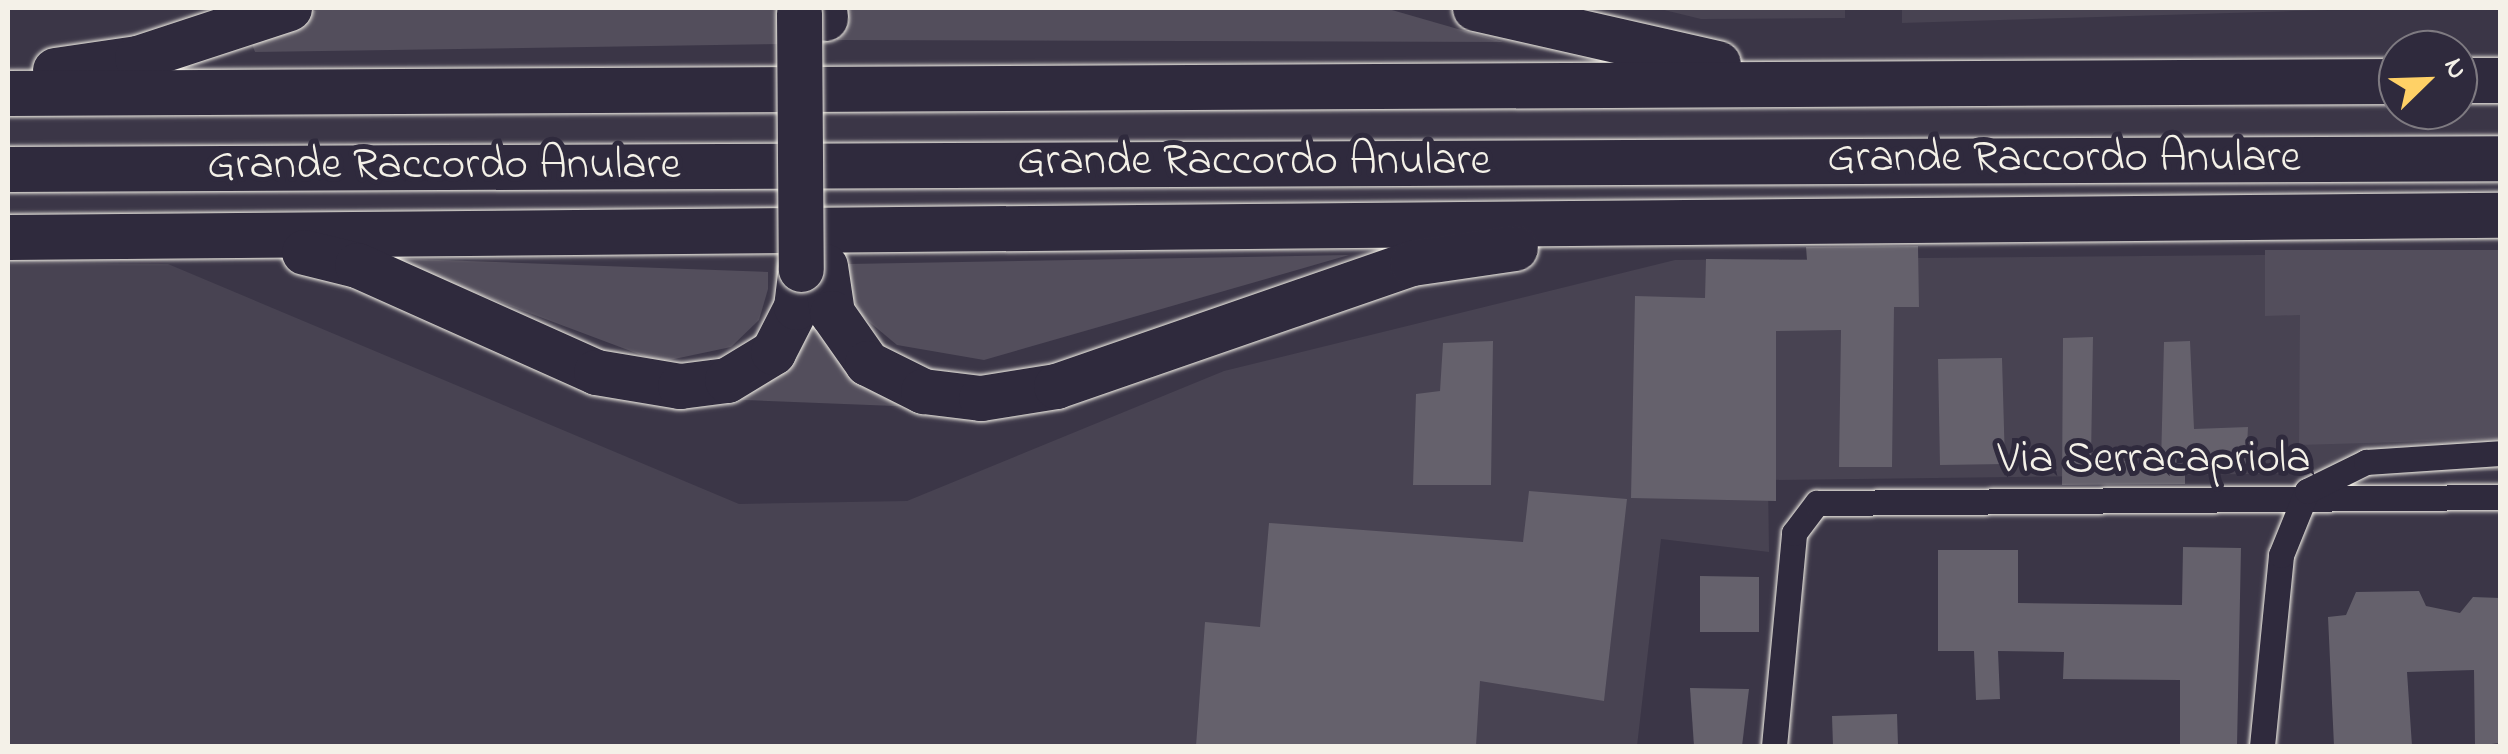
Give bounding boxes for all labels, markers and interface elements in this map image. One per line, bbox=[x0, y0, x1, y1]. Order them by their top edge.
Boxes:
north arrow bbox=[2378, 30, 2478, 130]
text: N bbox=[2432, 52, 2477, 86]
street label: Grande Raccordo Anulare bbox=[1827, 133, 2301, 187]
street label: Grande Raccordo Anulare bbox=[1017, 136, 1491, 190]
street label: Grande Raccordo Anulare bbox=[207, 140, 681, 194]
street label: Via Serracapriola bbox=[1997, 434, 2311, 488]

